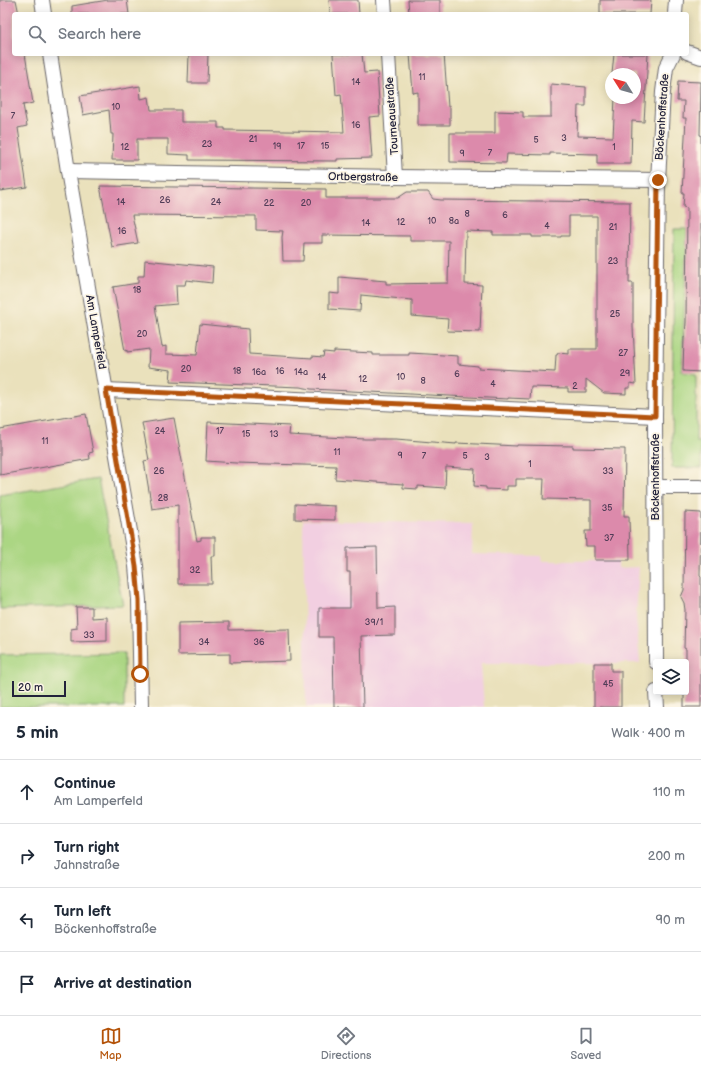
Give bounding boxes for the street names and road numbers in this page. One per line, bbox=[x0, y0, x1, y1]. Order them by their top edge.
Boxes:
street label: Böckenhoffstraße bbox=[652, 73, 672, 161]
street label: Tourneaustraße bbox=[383, 76, 401, 155]
street label: Ortbergstraße bbox=[328, 170, 399, 184]
street label: Am Lamperfeld bbox=[83, 294, 109, 370]
street label: Böckenhoffstraße bbox=[649, 433, 662, 520]

